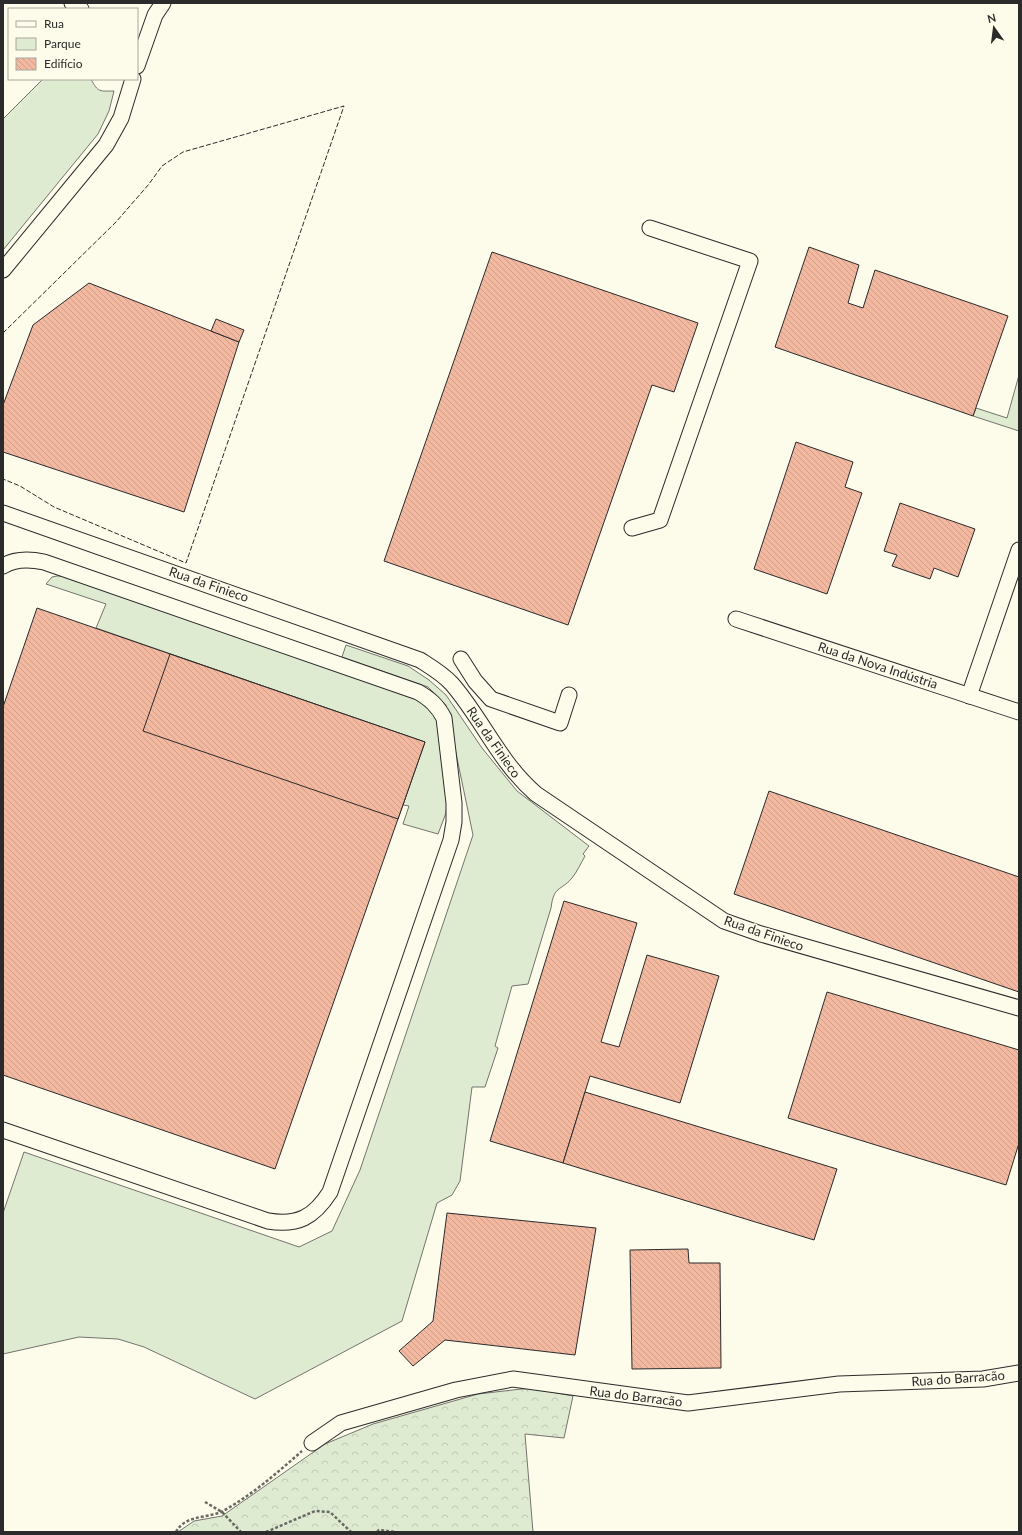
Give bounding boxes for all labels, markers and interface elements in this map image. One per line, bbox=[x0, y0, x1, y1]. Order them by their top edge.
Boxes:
legend bbox=[8, 8, 138, 80]
north arrow bbox=[974, 8, 1014, 48]
text: N bbox=[986, 10, 997, 25]
text: Rua bbox=[44, 16, 64, 31]
text: Parque bbox=[44, 36, 81, 51]
text: Edifício bbox=[44, 56, 83, 71]
street label: Rua da Finieco bbox=[167, 563, 251, 605]
street label: Rua da Nova Indústria bbox=[816, 638, 940, 692]
street label: Rua da Finieco bbox=[464, 703, 524, 781]
street label: Rua da Finieco bbox=[722, 912, 806, 954]
street label: Rua do Barracão bbox=[911, 1367, 1005, 1389]
street label: Rua do Barracão bbox=[589, 1382, 683, 1410]

